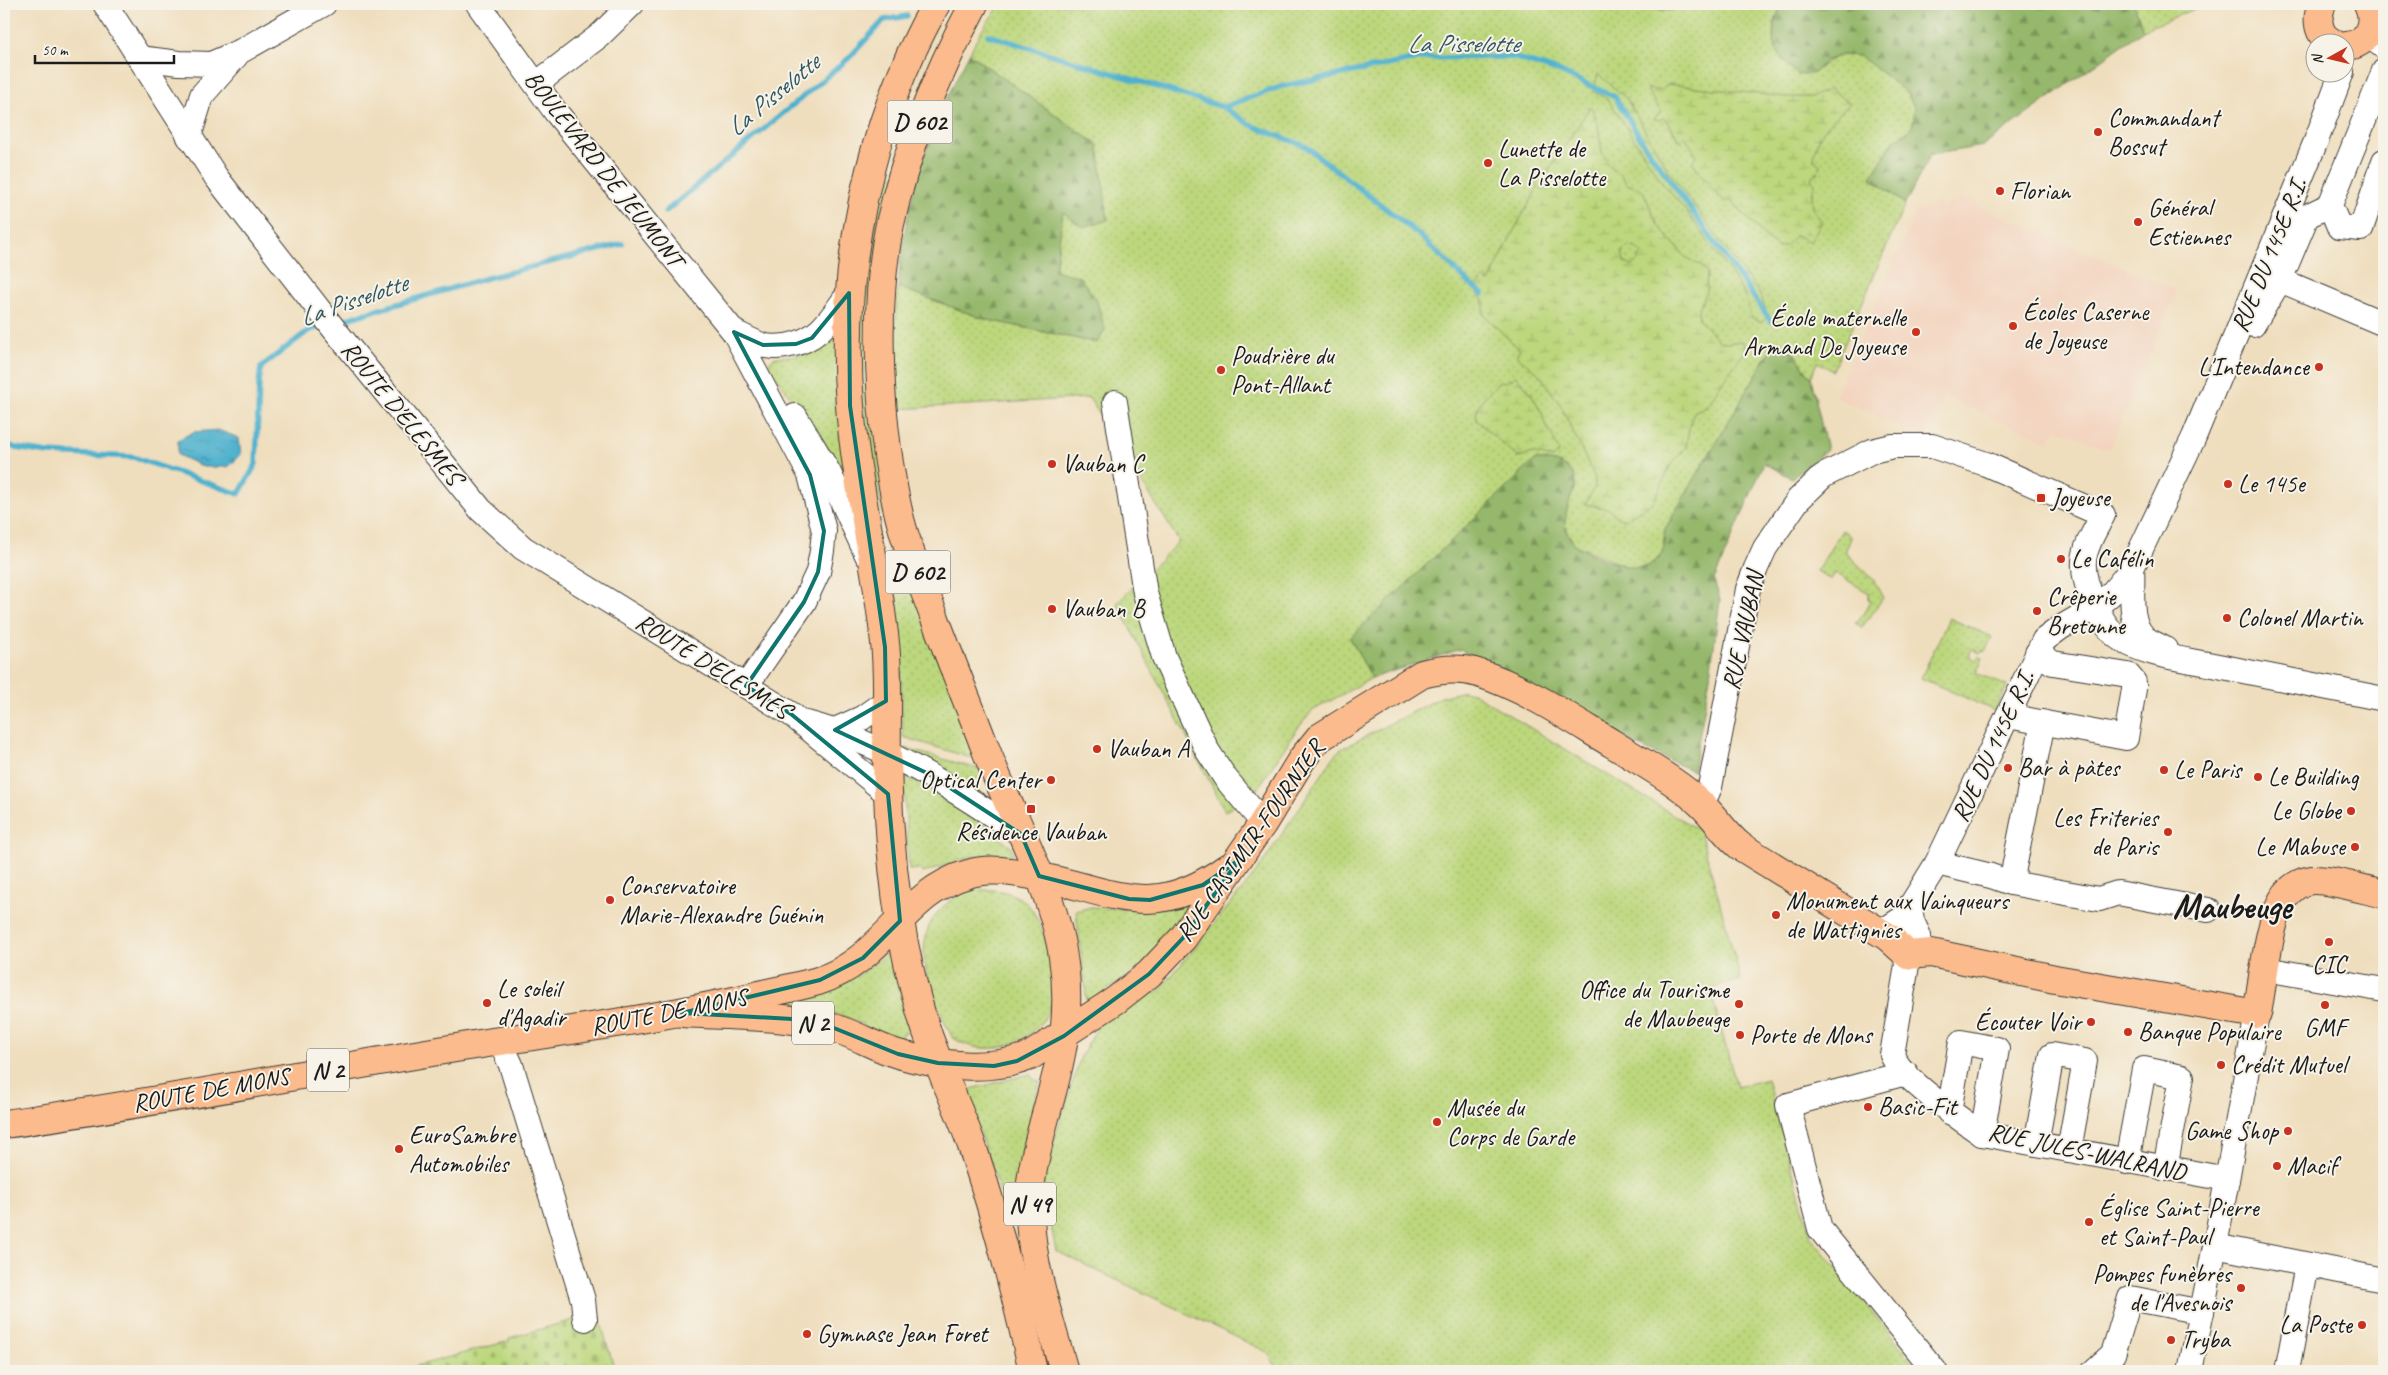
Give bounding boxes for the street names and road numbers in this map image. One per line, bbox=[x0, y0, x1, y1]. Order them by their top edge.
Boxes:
street label: BOULEVARD DE JEUMONT bbox=[517, 64, 694, 278]
road number: D 602 bbox=[888, 100, 952, 144]
street label: RUE DU 145E R.I. bbox=[2224, 172, 2315, 337]
street label: ROUTE D'ELESMES bbox=[334, 334, 473, 495]
road number: D 602 bbox=[886, 550, 950, 594]
street label: RUE VAUBAN bbox=[1715, 565, 1772, 693]
street label: ROUTE D'ELESMES bbox=[630, 606, 800, 729]
street label: RUE DU 145E R.I. bbox=[1944, 664, 2043, 827]
street label: RUE CASIMIR-FOURNIER bbox=[1168, 732, 1333, 948]
street label: ROUTE DE MONS bbox=[588, 980, 754, 1043]
road number: N 2 bbox=[792, 1001, 834, 1044]
road number: N 2 bbox=[307, 1048, 349, 1092]
street label: ROUTE DE MONS bbox=[130, 1060, 296, 1120]
street label: RUE JULES-WALRAND bbox=[1985, 1115, 2190, 1189]
road number: N 49 bbox=[1004, 1182, 1056, 1226]

